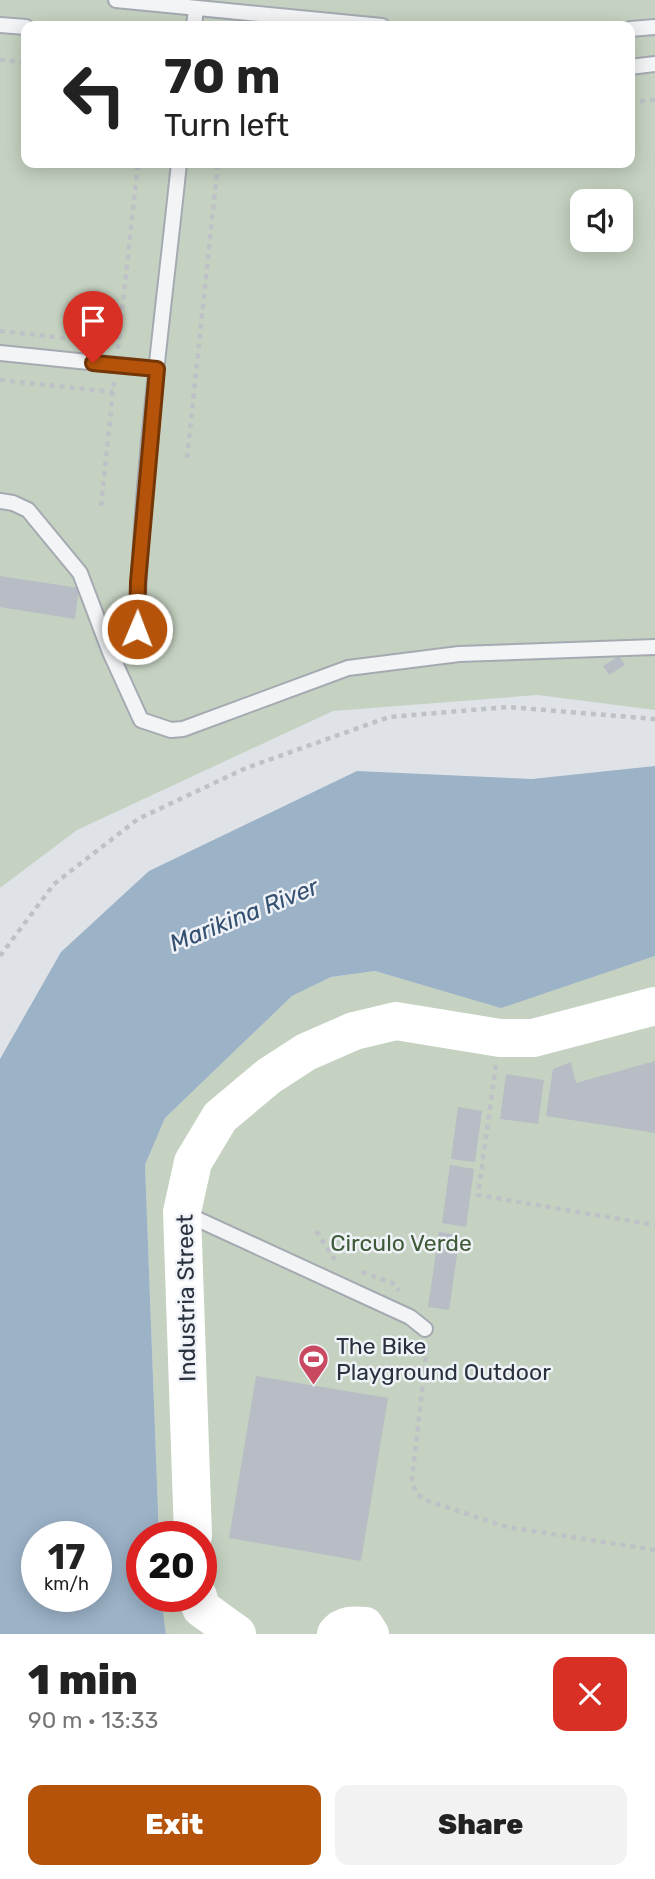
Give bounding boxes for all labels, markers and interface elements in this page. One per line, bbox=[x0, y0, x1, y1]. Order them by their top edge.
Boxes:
text: 70 m bbox=[164, 47, 281, 105]
icon: left bbox=[49, 49, 140, 140]
text: Turn left bbox=[164, 106, 289, 144]
map controls bbox=[570, 189, 633, 252]
button: sound bbox=[570, 189, 633, 252]
pin bbox=[63, 291, 123, 363]
icon: arrive bbox=[74, 302, 112, 340]
position arrow bbox=[100, 592, 174, 666]
water label: Marikina River bbox=[165, 872, 323, 958]
street label: Industria Street bbox=[171, 1214, 201, 1382]
park label: Circulo Verde bbox=[330, 1229, 472, 1257]
place label: The Bike Playground Outdoor bbox=[336, 1332, 551, 1386]
sports icon: The Bike Playground Outdoor bbox=[296, 1342, 330, 1386]
speed limit sign: 20 bbox=[126, 1521, 217, 1612]
text: 17 bbox=[48, 1536, 85, 1578]
text: km/h bbox=[44, 1573, 89, 1595]
text: 1 min bbox=[28, 1655, 138, 1705]
button: close bbox=[553, 1657, 627, 1731]
text: 90 m · 13:33 bbox=[28, 1706, 158, 1734]
button: Exit bbox=[28, 1785, 321, 1865]
button: Share bbox=[335, 1785, 627, 1865]

